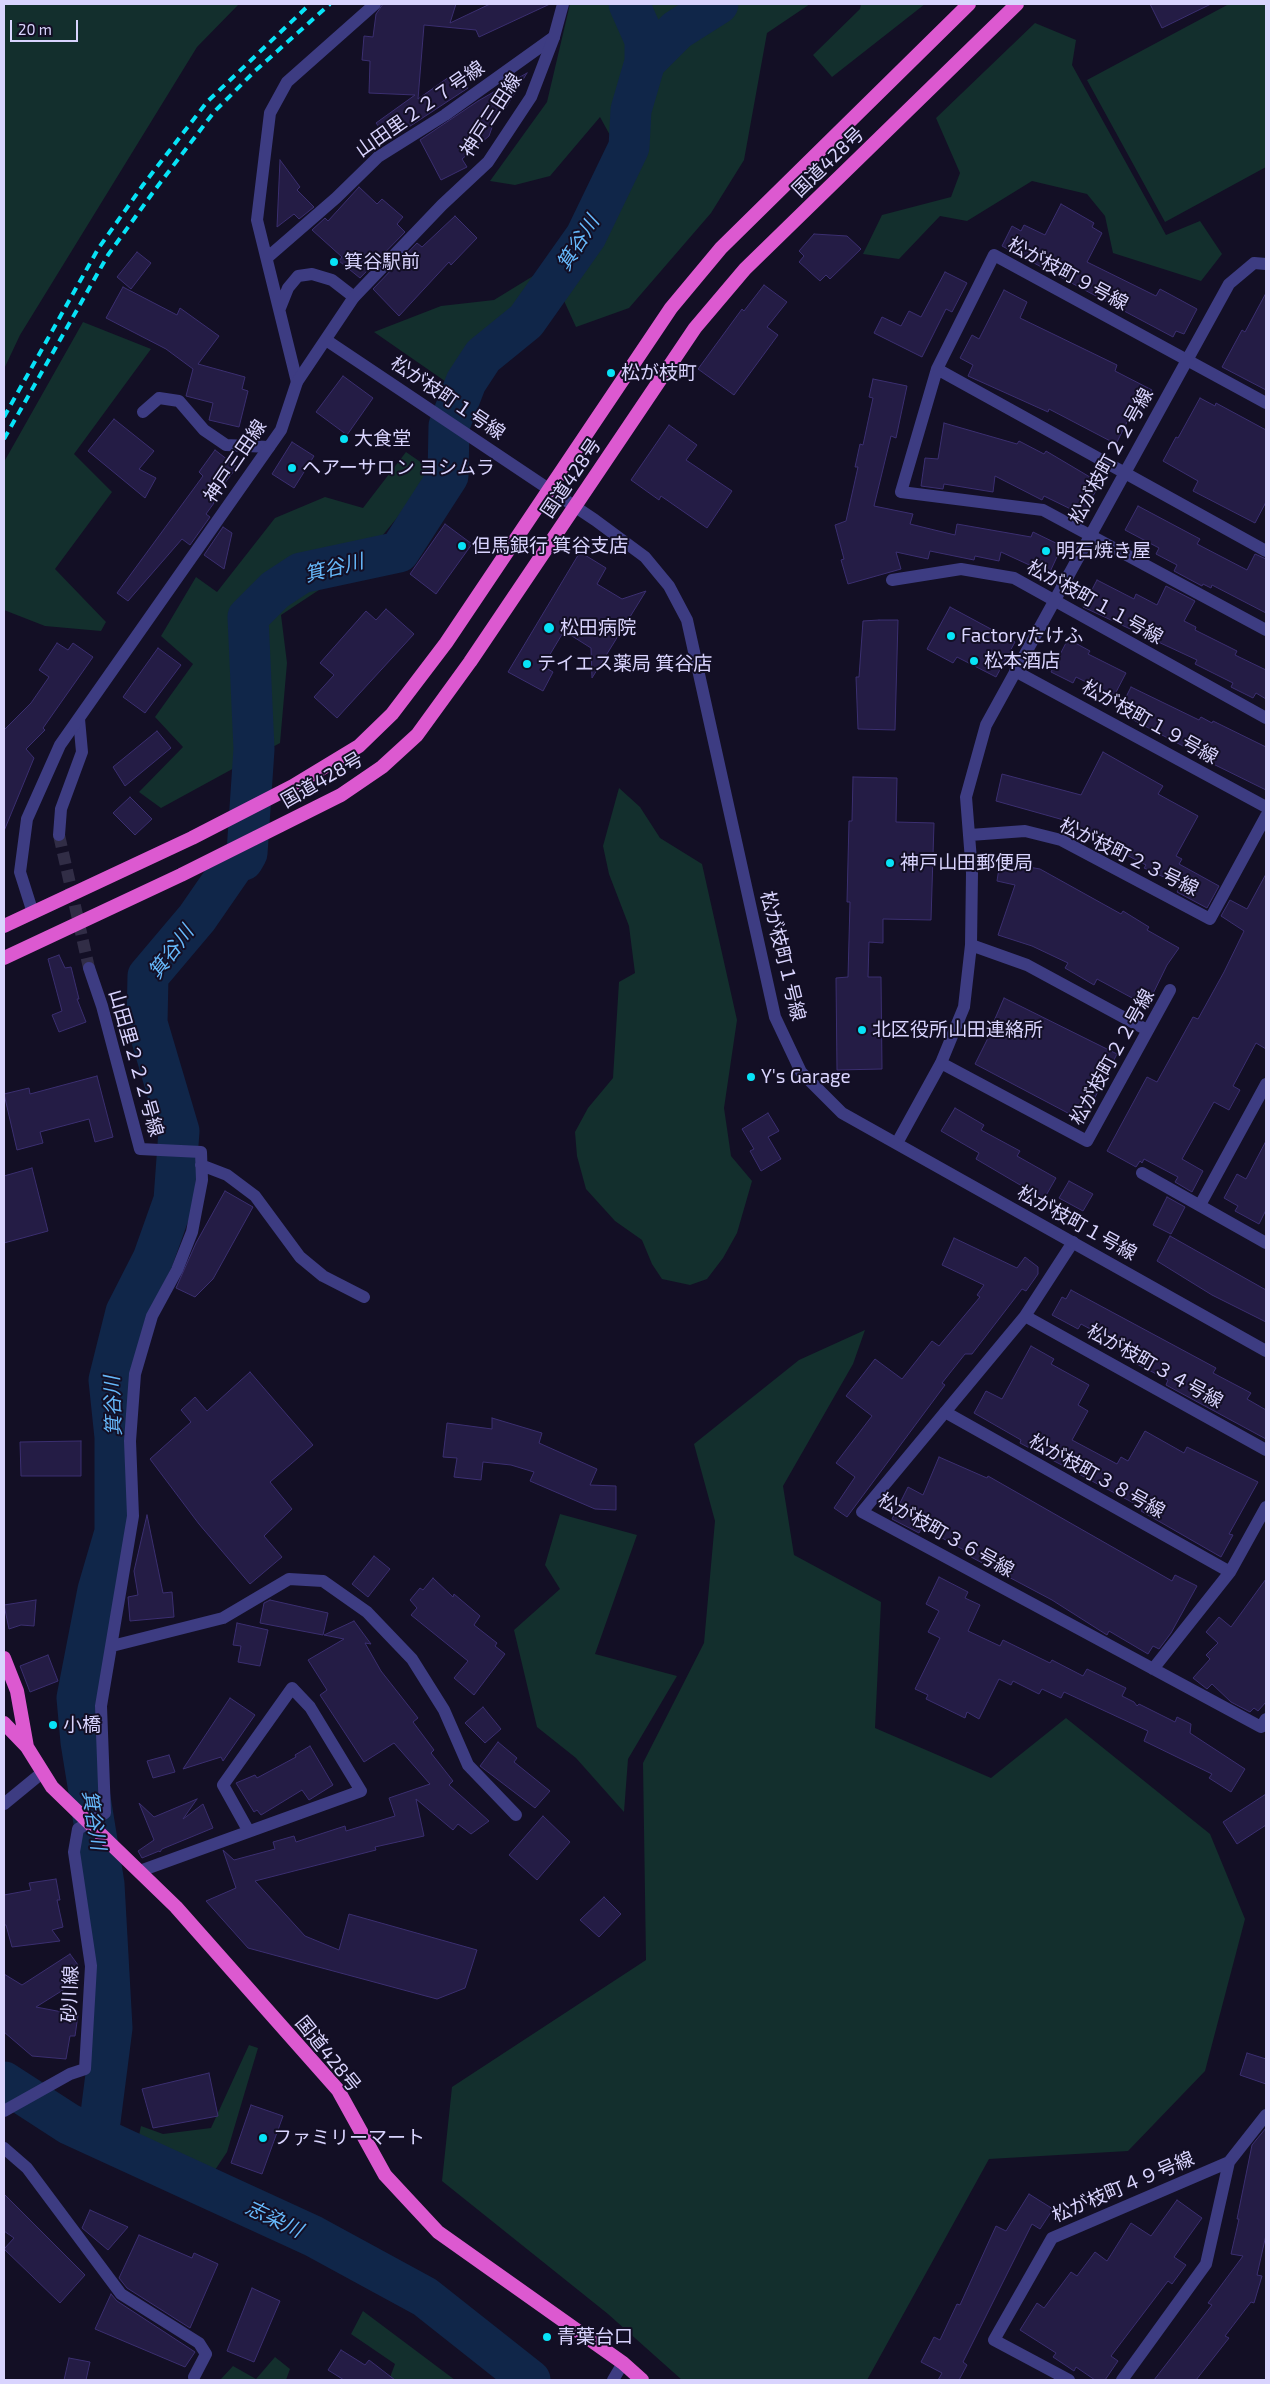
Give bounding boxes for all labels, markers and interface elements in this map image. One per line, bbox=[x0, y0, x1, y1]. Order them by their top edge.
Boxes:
scale bar bbox=[12, 10, 80, 42]
text: 20 m bbox=[18, 20, 52, 38]
street label: 山田里２２７号線 bbox=[351, 56, 489, 162]
street label: 神戸三田線 bbox=[456, 69, 526, 161]
street label: 国道428号 bbox=[787, 122, 869, 202]
water label: 箕谷川 bbox=[552, 211, 604, 275]
street label: 松が枝町９号線 bbox=[1004, 233, 1132, 315]
place label: 箕谷駅前 bbox=[344, 251, 420, 273]
marker: 箕谷駅前 bbox=[328, 256, 340, 268]
street label: 松が枝町１号線 bbox=[386, 351, 510, 445]
place label: 松が枝町 bbox=[621, 362, 697, 384]
marker: 松が枝町 bbox=[605, 367, 617, 379]
street label: 松が枝町２２号線 bbox=[1064, 384, 1158, 528]
street label: 神戸三田線 bbox=[199, 415, 271, 507]
place label: 大食堂 bbox=[354, 428, 411, 450]
marker: 大食堂 bbox=[338, 433, 350, 445]
street label: 国道428号 bbox=[536, 434, 606, 522]
place label: ヘアーサロン ヨシムラ bbox=[302, 457, 495, 479]
marker: ヘアーサロン ヨシムラ bbox=[286, 462, 298, 474]
place label: 但馬銀行 箕谷支店 bbox=[472, 535, 628, 557]
marker: 但馬銀行 箕谷支店 bbox=[456, 540, 468, 552]
place label: 明石焼き屋 bbox=[1056, 540, 1151, 562]
marker: 明石焼き屋 bbox=[1040, 545, 1052, 557]
water label: 箕谷川 bbox=[302, 549, 366, 587]
street label: 松が枝町１１号線 bbox=[1023, 555, 1167, 649]
place label: 松田病院 bbox=[560, 617, 636, 639]
marker: 松田病院 bbox=[542, 621, 556, 635]
place label: Factoryたけふ bbox=[961, 625, 1083, 647]
marker: Factoryたけふ bbox=[945, 630, 957, 642]
place label: 松本酒店 bbox=[984, 650, 1060, 672]
place label: テイエス薬局 箕谷店 bbox=[537, 653, 712, 675]
marker: 松本酒店 bbox=[968, 655, 980, 667]
marker: テイエス薬局 箕谷店 bbox=[521, 658, 533, 670]
street label: 松が枝町１９号線 bbox=[1078, 675, 1222, 769]
street label: 国道428号 bbox=[277, 747, 367, 813]
street label: 松が枝町２３号線 bbox=[1056, 813, 1202, 901]
place label: 神戸山田郵便局 bbox=[900, 852, 1033, 874]
marker: 神戸山田郵便局 bbox=[884, 857, 896, 869]
street label: 松が枝町１号線 bbox=[756, 889, 810, 1023]
water label: 箕谷川 bbox=[143, 921, 199, 983]
street label: 松が枝町２２号線 bbox=[1065, 985, 1159, 1129]
street label: 山田里２２２号線 bbox=[104, 987, 168, 1139]
place label: 北区役所山田連絡所 bbox=[872, 1019, 1043, 1041]
marker: 北区役所山田連絡所 bbox=[856, 1024, 868, 1036]
place label: Y's Garage bbox=[761, 1066, 851, 1088]
marker: Y's Garage bbox=[745, 1071, 757, 1083]
street label: 松が枝町１号線 bbox=[1013, 1181, 1141, 1265]
street label: 松が枝町３４号線 bbox=[1083, 1319, 1227, 1413]
water label: 箕谷川 bbox=[100, 1376, 126, 1436]
street label: 松が枝町３８号線 bbox=[1025, 1429, 1169, 1523]
street label: 松が枝町３６号線 bbox=[874, 1488, 1018, 1582]
place label: 小橋 bbox=[63, 1714, 101, 1736]
marker: 小橋 bbox=[47, 1719, 59, 1731]
water label: 箕谷川 bbox=[77, 1788, 111, 1852]
street label: 砂川線 bbox=[58, 1965, 82, 2023]
street label: 国道428号 bbox=[291, 2012, 365, 2096]
place label: ファミリーマート bbox=[273, 2127, 425, 2149]
marker: ファミリーマート bbox=[257, 2132, 269, 2144]
street label: 松が枝町４９号線 bbox=[1049, 2147, 1197, 2227]
water label: 志染川 bbox=[242, 2195, 306, 2243]
place label: 青葉台口 bbox=[557, 2326, 633, 2348]
marker: 青葉台口 bbox=[541, 2331, 553, 2343]

